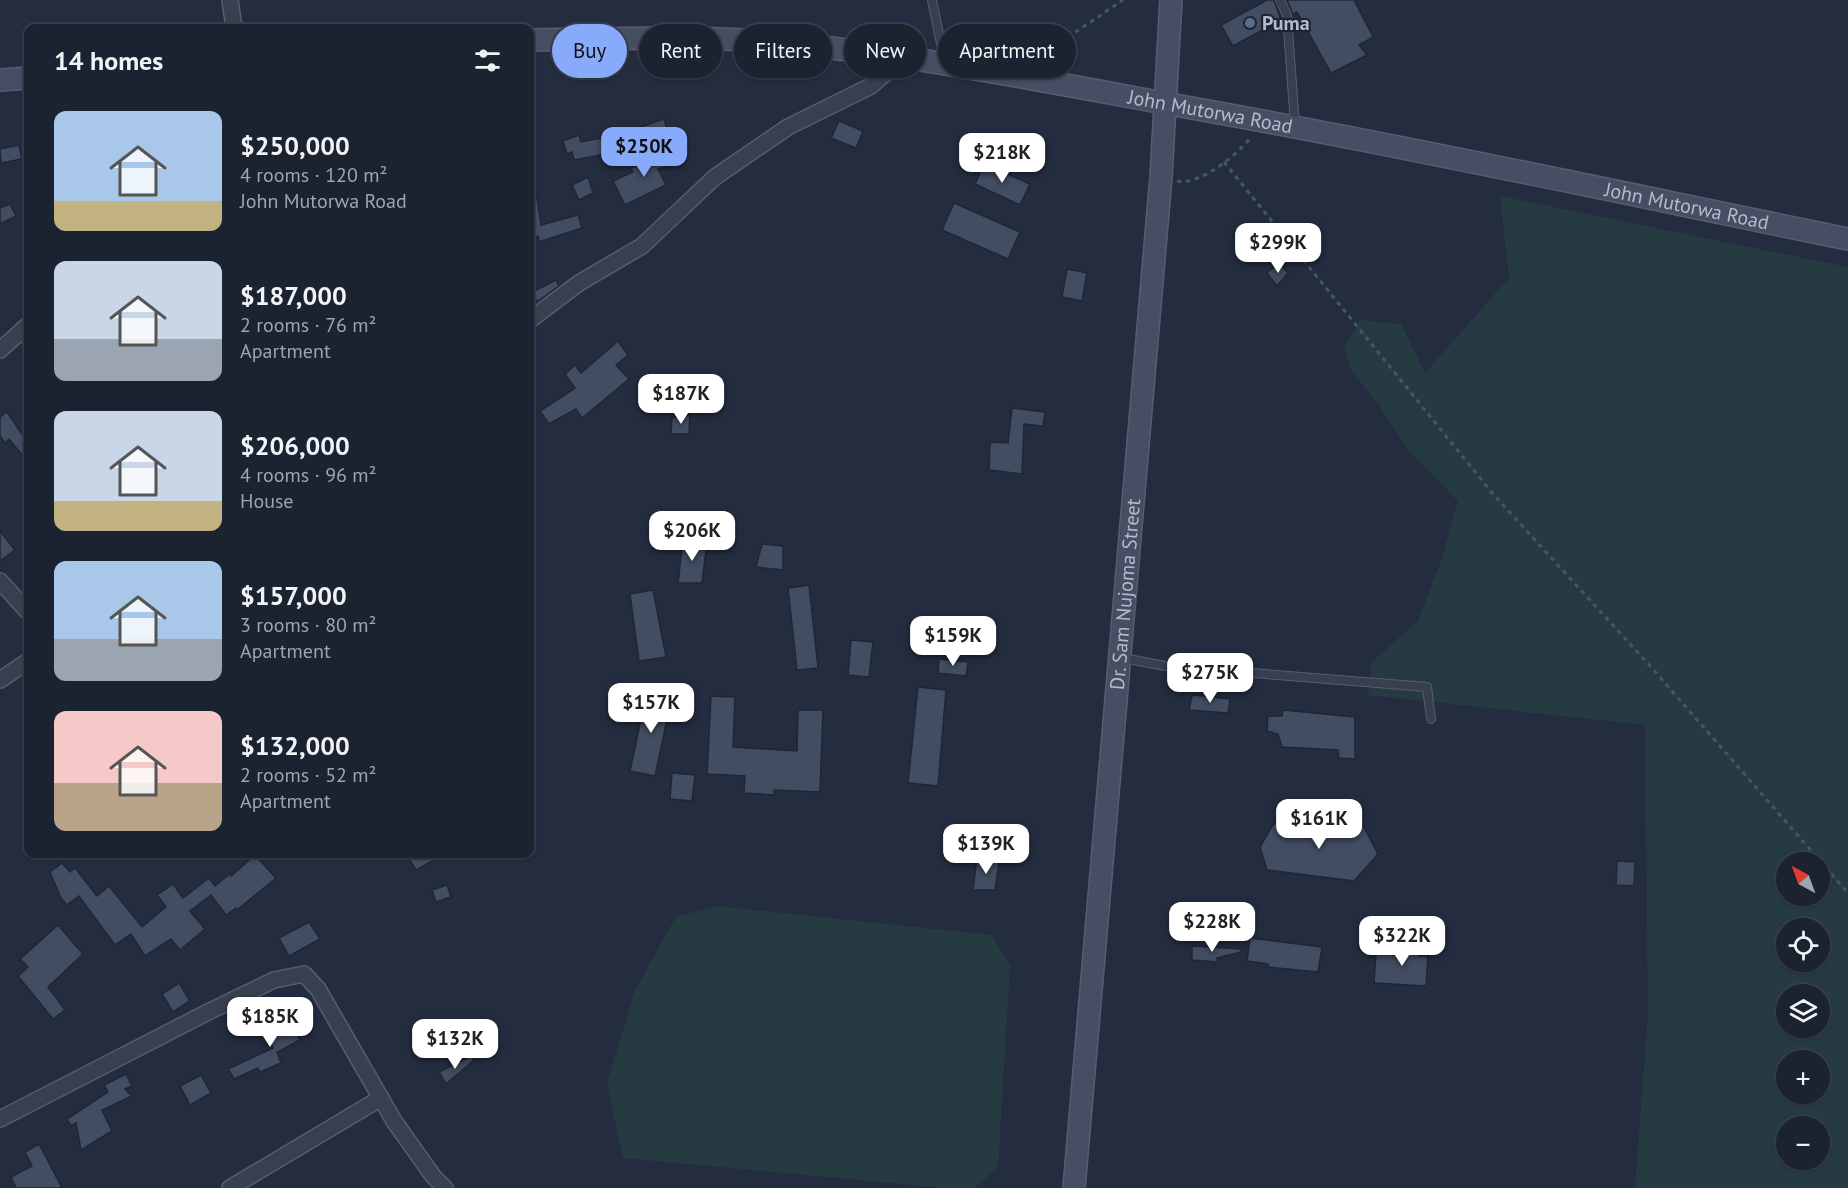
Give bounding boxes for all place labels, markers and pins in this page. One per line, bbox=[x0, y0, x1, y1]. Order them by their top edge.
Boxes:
place label: Puma bbox=[1262, 10, 1310, 36]
marker: Puma bbox=[1243, 16, 1257, 30]
pin: $250K bbox=[602, 127, 686, 178]
pin: $218K bbox=[960, 133, 1044, 184]
pin: $299K bbox=[1236, 223, 1320, 274]
pin: $187K bbox=[639, 374, 723, 425]
pin: $206K bbox=[650, 511, 734, 562]
pin: $159K bbox=[911, 616, 995, 667]
pin: $275K bbox=[1168, 653, 1252, 704]
pin: $157K bbox=[609, 683, 693, 734]
pin: $161K bbox=[1277, 799, 1361, 850]
pin: $139K bbox=[944, 824, 1028, 875]
pin: $228K bbox=[1170, 902, 1254, 953]
pin: $322K bbox=[1360, 916, 1444, 967]
pin: $185K bbox=[228, 997, 312, 1048]
pin: $132K bbox=[413, 1019, 497, 1070]

